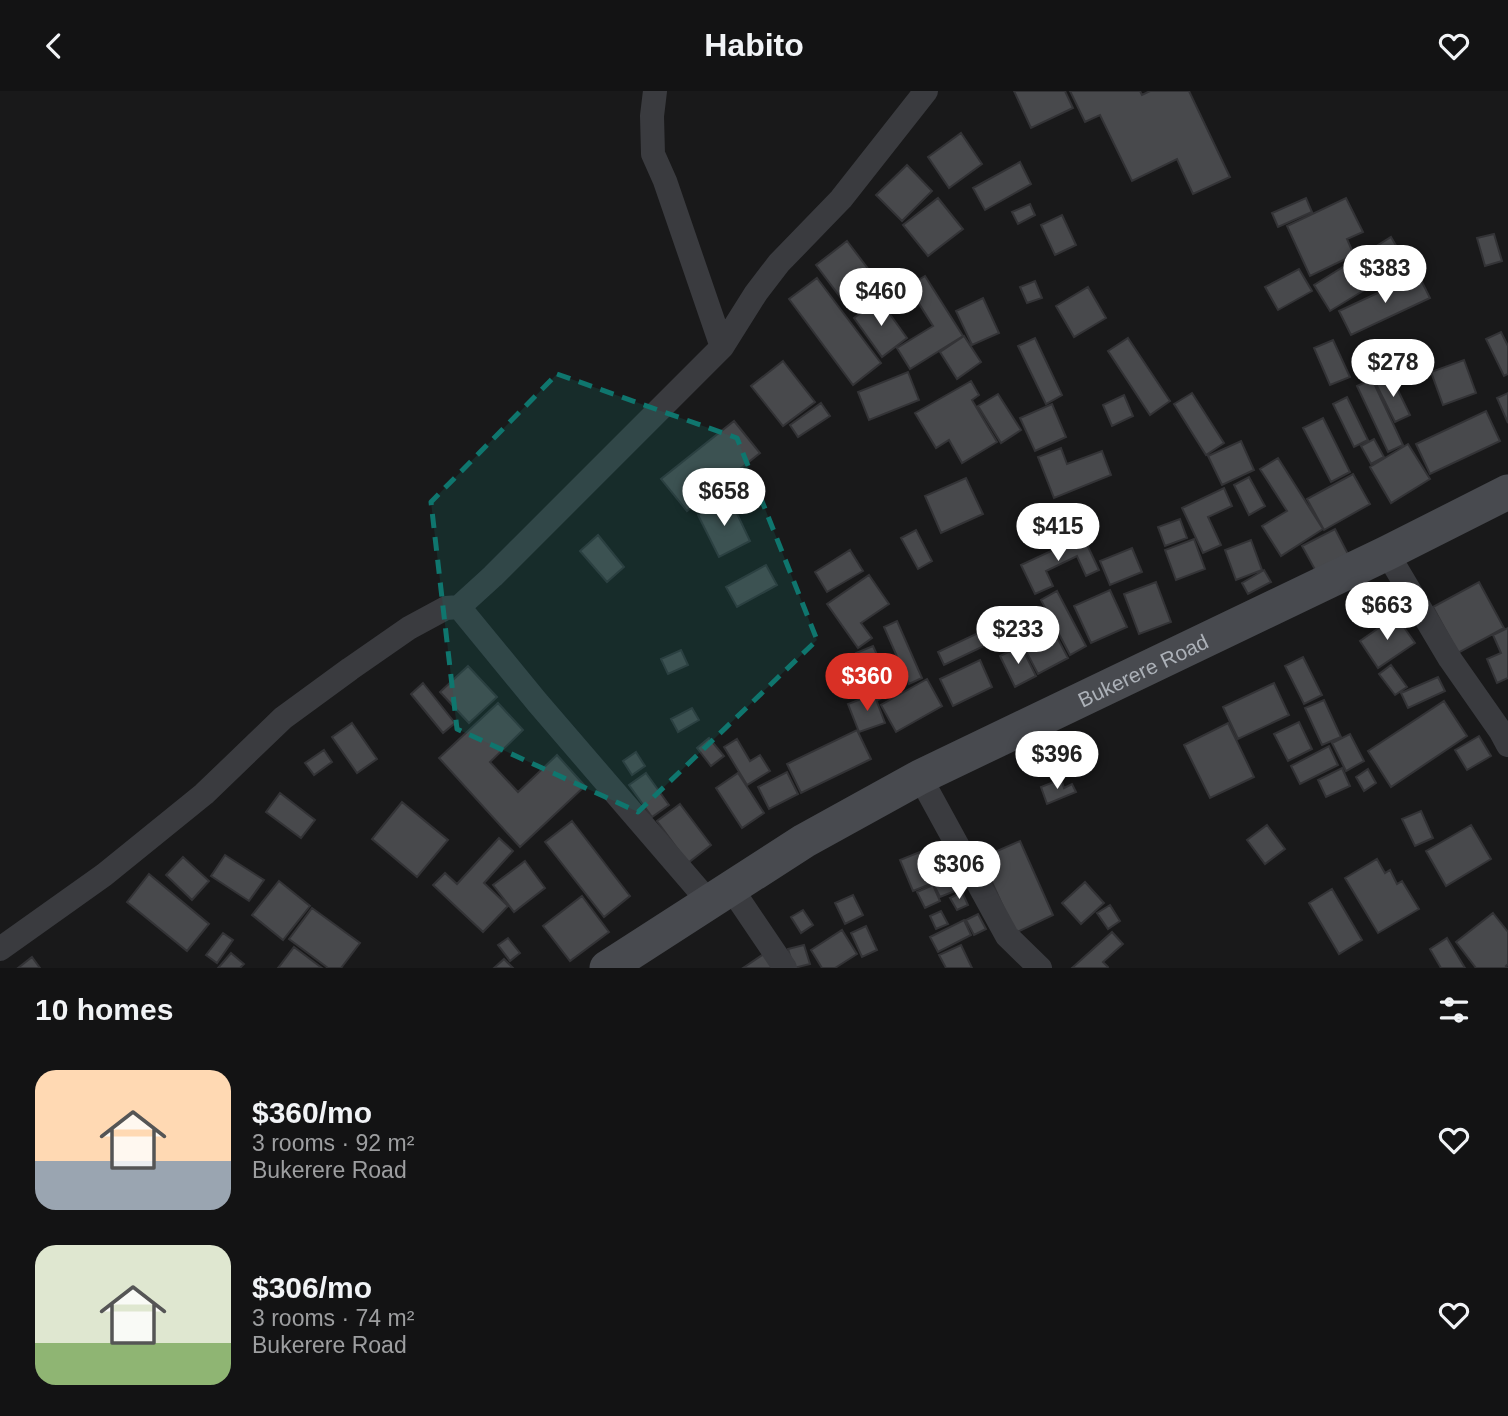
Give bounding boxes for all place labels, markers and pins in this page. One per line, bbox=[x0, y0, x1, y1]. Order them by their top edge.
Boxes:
pin: $383 bbox=[1344, 245, 1426, 305]
pin: $460 bbox=[840, 268, 922, 328]
pin: $278 bbox=[1352, 339, 1434, 399]
pin: $658 bbox=[683, 469, 765, 528]
pin: $415 bbox=[1017, 503, 1099, 563]
pin: $663 bbox=[1346, 582, 1428, 642]
pin: $233 bbox=[977, 607, 1059, 666]
pin: $360 bbox=[826, 653, 908, 713]
pin: $396 bbox=[1016, 731, 1098, 791]
pin: $306 bbox=[918, 841, 1000, 901]

